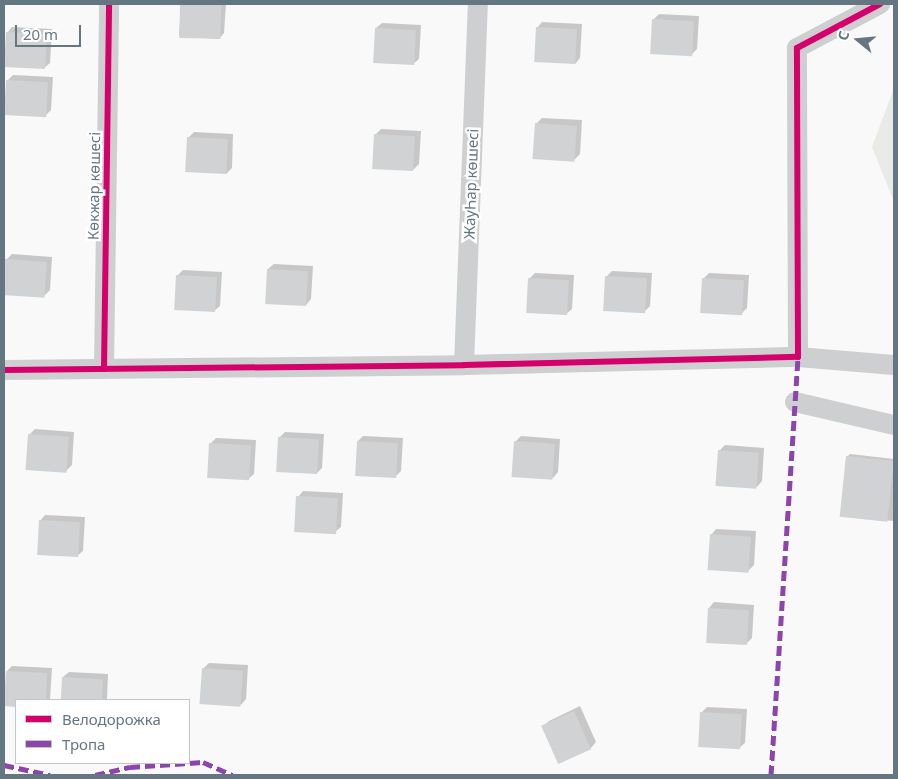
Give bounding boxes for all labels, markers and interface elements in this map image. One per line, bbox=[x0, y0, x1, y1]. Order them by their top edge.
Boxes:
scale bar bbox=[18, 15, 84, 47]
north arrow bbox=[833, 15, 883, 65]
text: 20 m bbox=[23, 24, 58, 44]
text: С bbox=[833, 28, 854, 43]
street label: ЖауҺар көшесі bbox=[460, 128, 482, 240]
street label: Көкжар көшесі bbox=[84, 132, 104, 240]
legend bbox=[15, 699, 190, 764]
text: Велодорожка bbox=[62, 709, 161, 729]
text: Тропа bbox=[62, 734, 105, 754]

